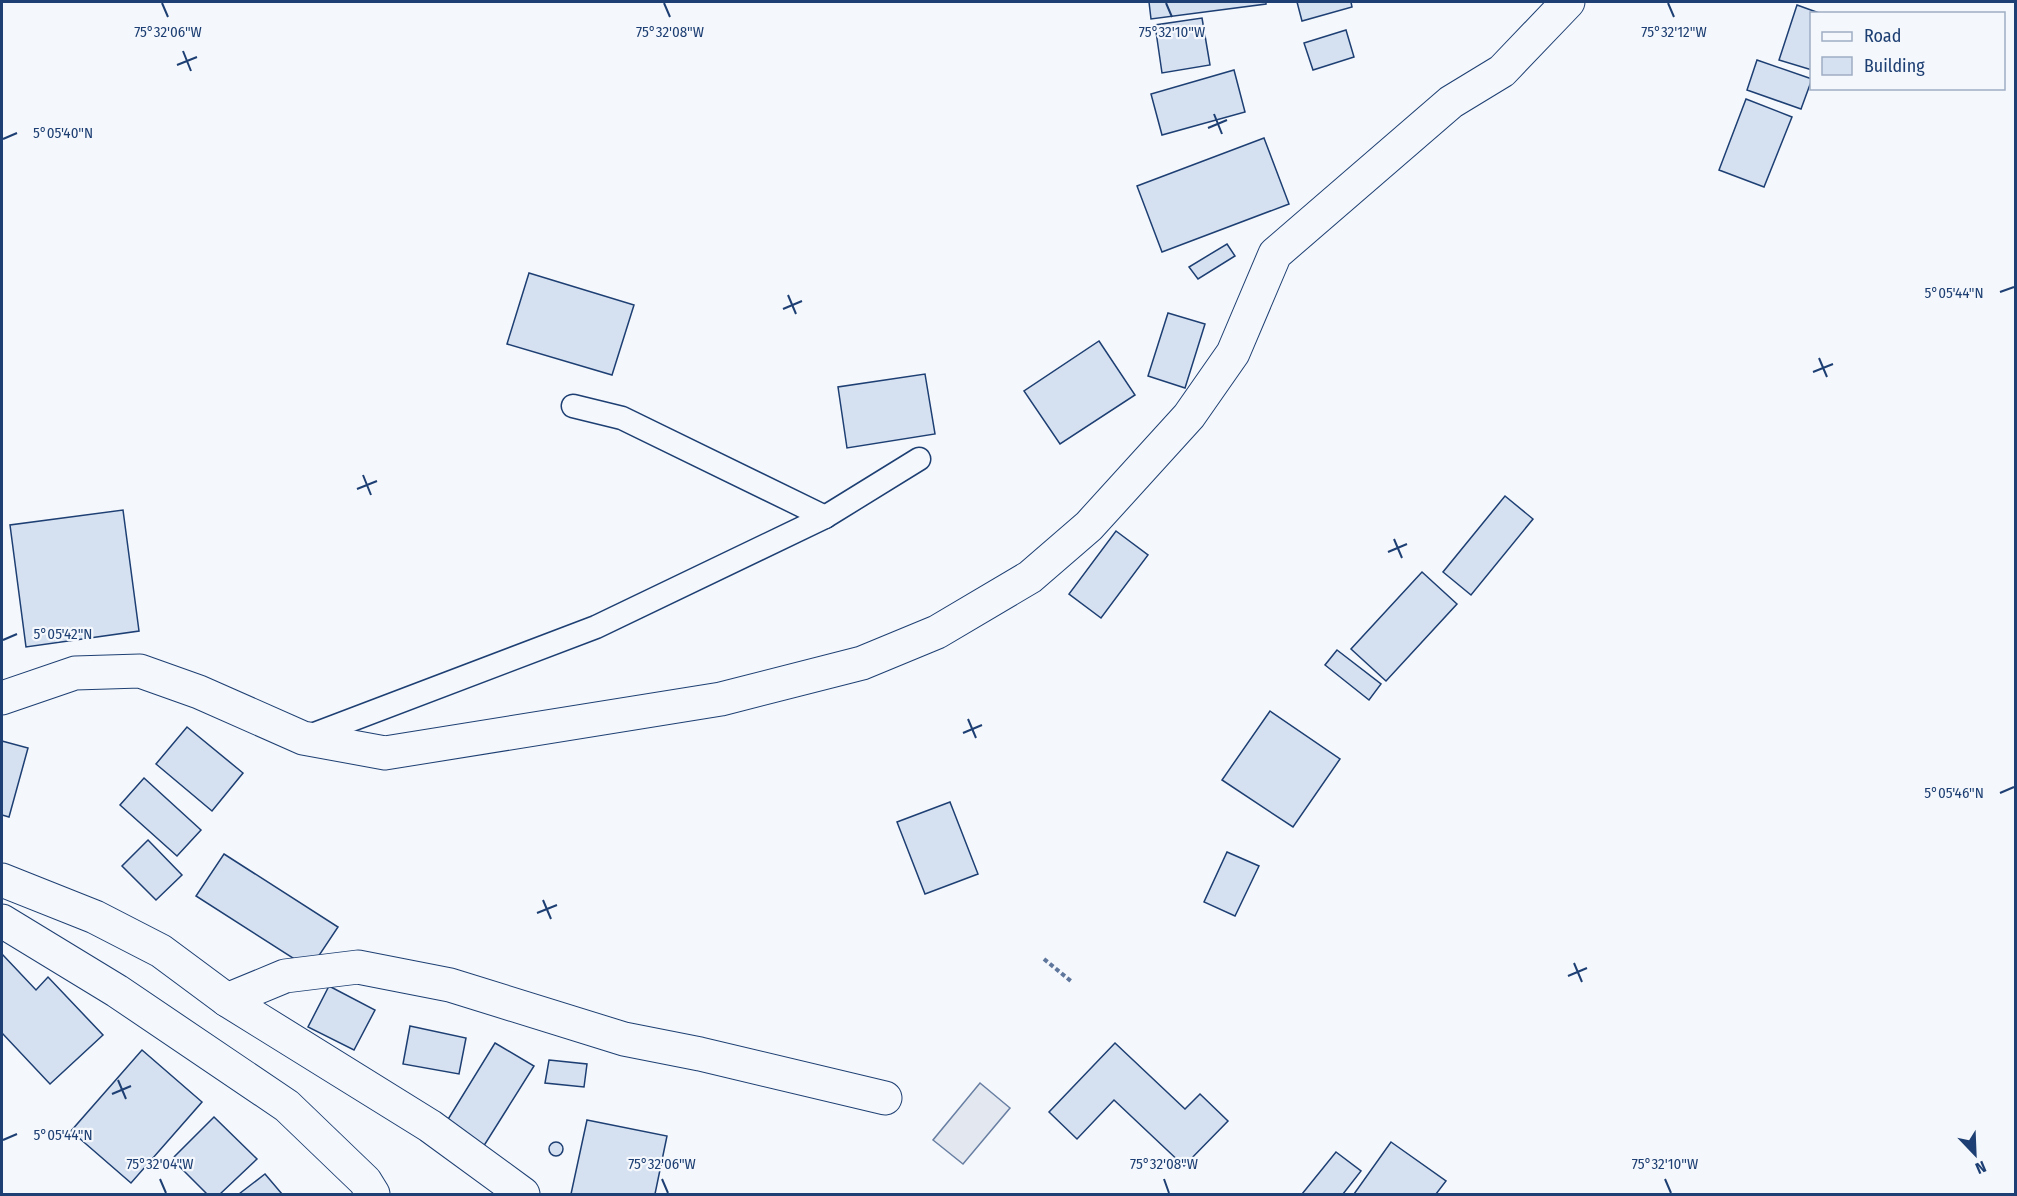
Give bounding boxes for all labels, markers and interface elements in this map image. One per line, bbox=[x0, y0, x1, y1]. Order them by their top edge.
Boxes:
legend bbox=[1810, 12, 2005, 90]
text: 75°32'06"W bbox=[134, 23, 202, 41]
text: 75°32'08"W bbox=[636, 23, 704, 41]
text: 75°32'10"W bbox=[1139, 23, 1205, 41]
text: 75°32'12"W bbox=[1641, 23, 1707, 41]
text: Road bbox=[1864, 25, 1901, 47]
text: Building bbox=[1864, 55, 1925, 77]
text: 5°05'40"N bbox=[33, 124, 93, 142]
text: 5°05'44"N bbox=[1925, 284, 1984, 302]
text: 5°05'42"N bbox=[34, 625, 92, 643]
text: 5°05'46"N bbox=[1924, 784, 1984, 802]
north arrow bbox=[1945, 1124, 2005, 1184]
text: 5°05'44"N bbox=[34, 1126, 93, 1144]
text: 75°32'04"W bbox=[126, 1155, 194, 1173]
text: 75°32'06"W bbox=[628, 1155, 696, 1173]
text: 75°32'08"W bbox=[1130, 1155, 1198, 1173]
text: 75°32'10"W bbox=[1632, 1155, 1698, 1173]
text: N bbox=[1973, 1157, 1989, 1178]

